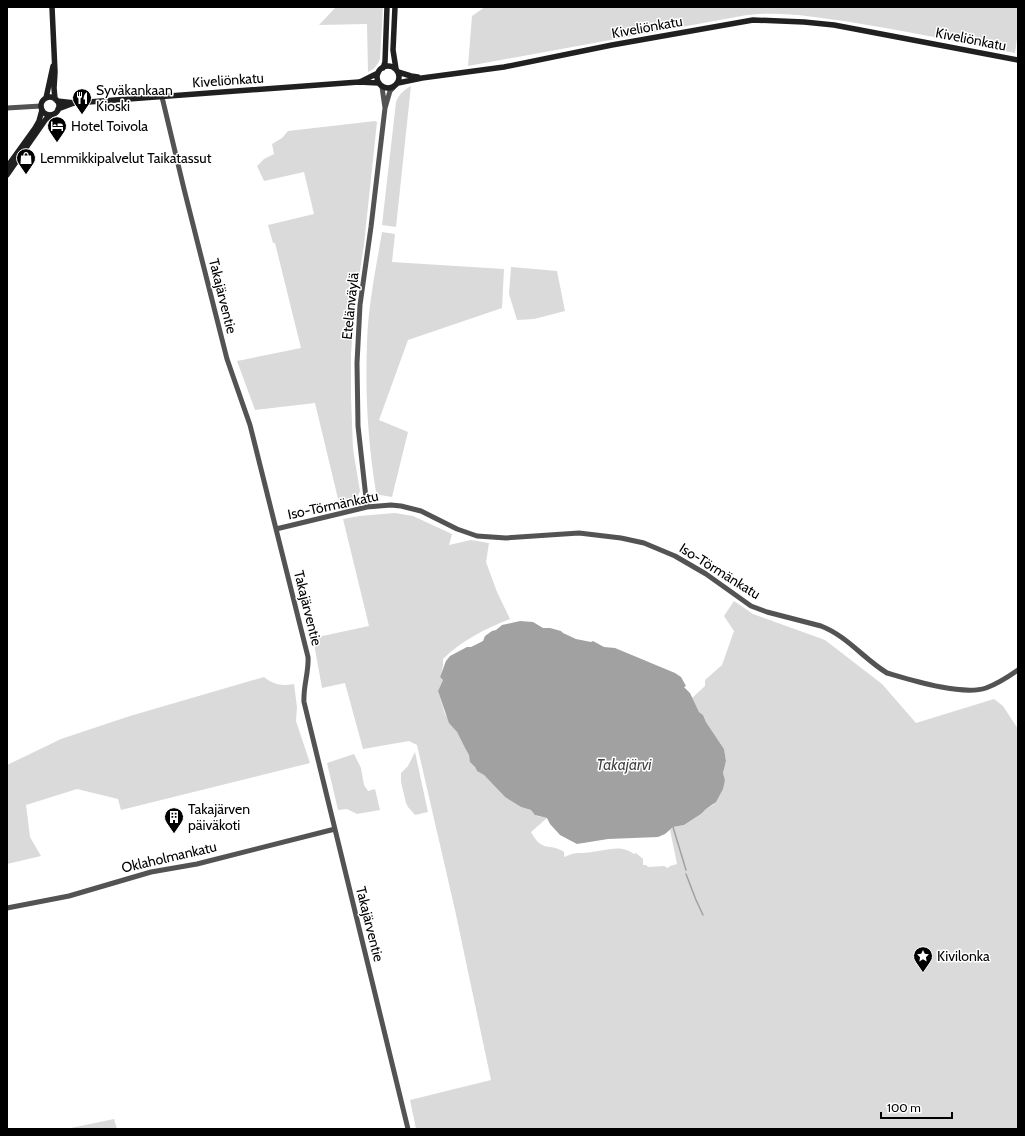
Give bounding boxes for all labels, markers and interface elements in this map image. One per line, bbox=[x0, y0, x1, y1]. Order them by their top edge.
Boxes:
street label: Kiveliönkatu bbox=[610, 12, 684, 42]
street label: Kiveliönkatu bbox=[934, 23, 1008, 55]
street label: Kiveliönkatu bbox=[192, 69, 264, 91]
place label: Syväkankaan Kioski bbox=[96, 81, 173, 115]
restaurant icon: Syväkankaan Kioski bbox=[71, 87, 93, 115]
hotel icon: Hotel Toivola bbox=[46, 115, 68, 143]
place label: Hotel Toivola bbox=[71, 117, 148, 135]
shop icon: Lemmikkipalvelut Taikatassut bbox=[15, 147, 37, 175]
place label: Lemmikkipalvelut Taikatassut bbox=[40, 149, 212, 167]
street label: Takajärventie bbox=[205, 257, 241, 335]
street label: Etelänväylä bbox=[338, 271, 363, 340]
street label: Iso-Törmänkatu bbox=[286, 487, 380, 523]
street label: Iso-Törmänkatu bbox=[676, 539, 764, 603]
street label: Takajärventie bbox=[290, 569, 326, 647]
water label: Takajärvi bbox=[596, 756, 652, 774]
place label: Takajärven päiväkoti bbox=[188, 800, 250, 834]
building icon: Takajärven päiväkoti bbox=[163, 806, 185, 834]
street label: Oklaholmankatu bbox=[120, 837, 218, 877]
street label: Takajärventie bbox=[352, 885, 388, 963]
place icon: Kivilonka bbox=[912, 945, 934, 973]
place label: Kivilonka bbox=[937, 947, 990, 965]
scale bar bbox=[881, 1094, 952, 1120]
text: 100 m bbox=[887, 1100, 921, 1115]

